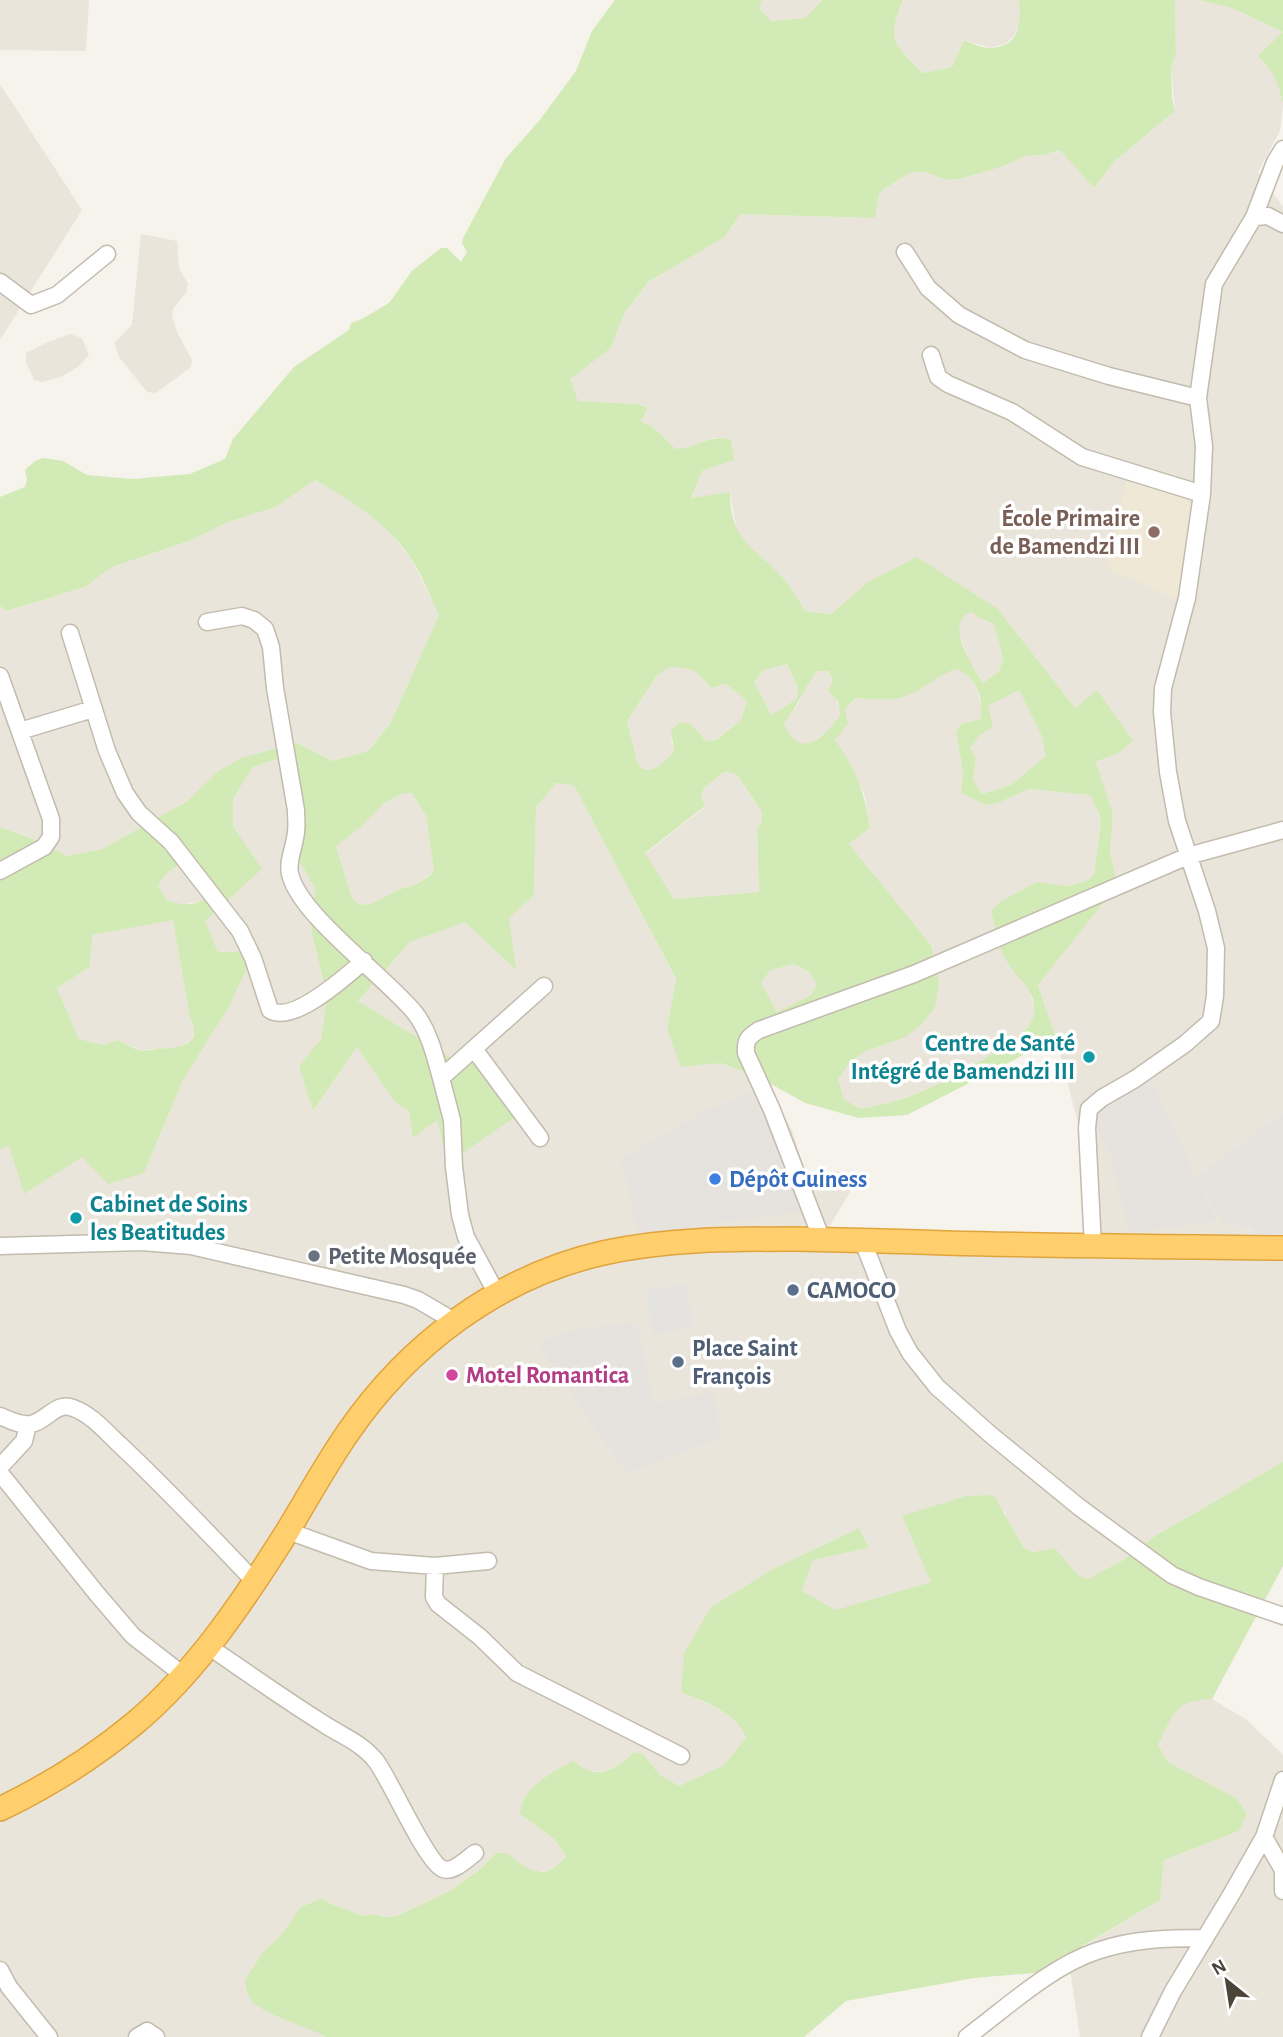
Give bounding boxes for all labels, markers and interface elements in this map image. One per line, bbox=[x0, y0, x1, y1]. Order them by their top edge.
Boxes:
place label: École Primaire de Bamendzi III bbox=[990, 503, 1140, 559]
marker: École Primaire de Bamendzi III bbox=[1146, 524, 1162, 540]
place label: Centre de Santé Intégré de Bamendzi III bbox=[851, 1032, 1075, 1084]
marker: Centre de Santé Intégré de Bamendzi III bbox=[1081, 1049, 1097, 1065]
place label: Dépôt Guiness bbox=[729, 1168, 867, 1192]
marker: Dépôt Guiness bbox=[707, 1171, 723, 1187]
place label: Cabinet de Soins les Beatitudes bbox=[90, 1193, 248, 1245]
marker: Cabinet de Soins les Beatitudes bbox=[68, 1210, 84, 1226]
place label: Petite Mosquée bbox=[328, 1245, 477, 1269]
marker: Petite Mosquée bbox=[306, 1248, 322, 1264]
place label: CAMOCO bbox=[807, 1279, 896, 1303]
marker: CAMOCO bbox=[785, 1282, 801, 1298]
place label: Place Saint François bbox=[692, 1337, 798, 1389]
marker: Place Saint François bbox=[670, 1354, 686, 1370]
place label: Motel Romantica bbox=[466, 1364, 629, 1388]
marker: Motel Romantica bbox=[444, 1367, 460, 1383]
north arrow bbox=[1192, 1946, 1262, 2016]
text: N bbox=[1209, 1956, 1230, 1979]

